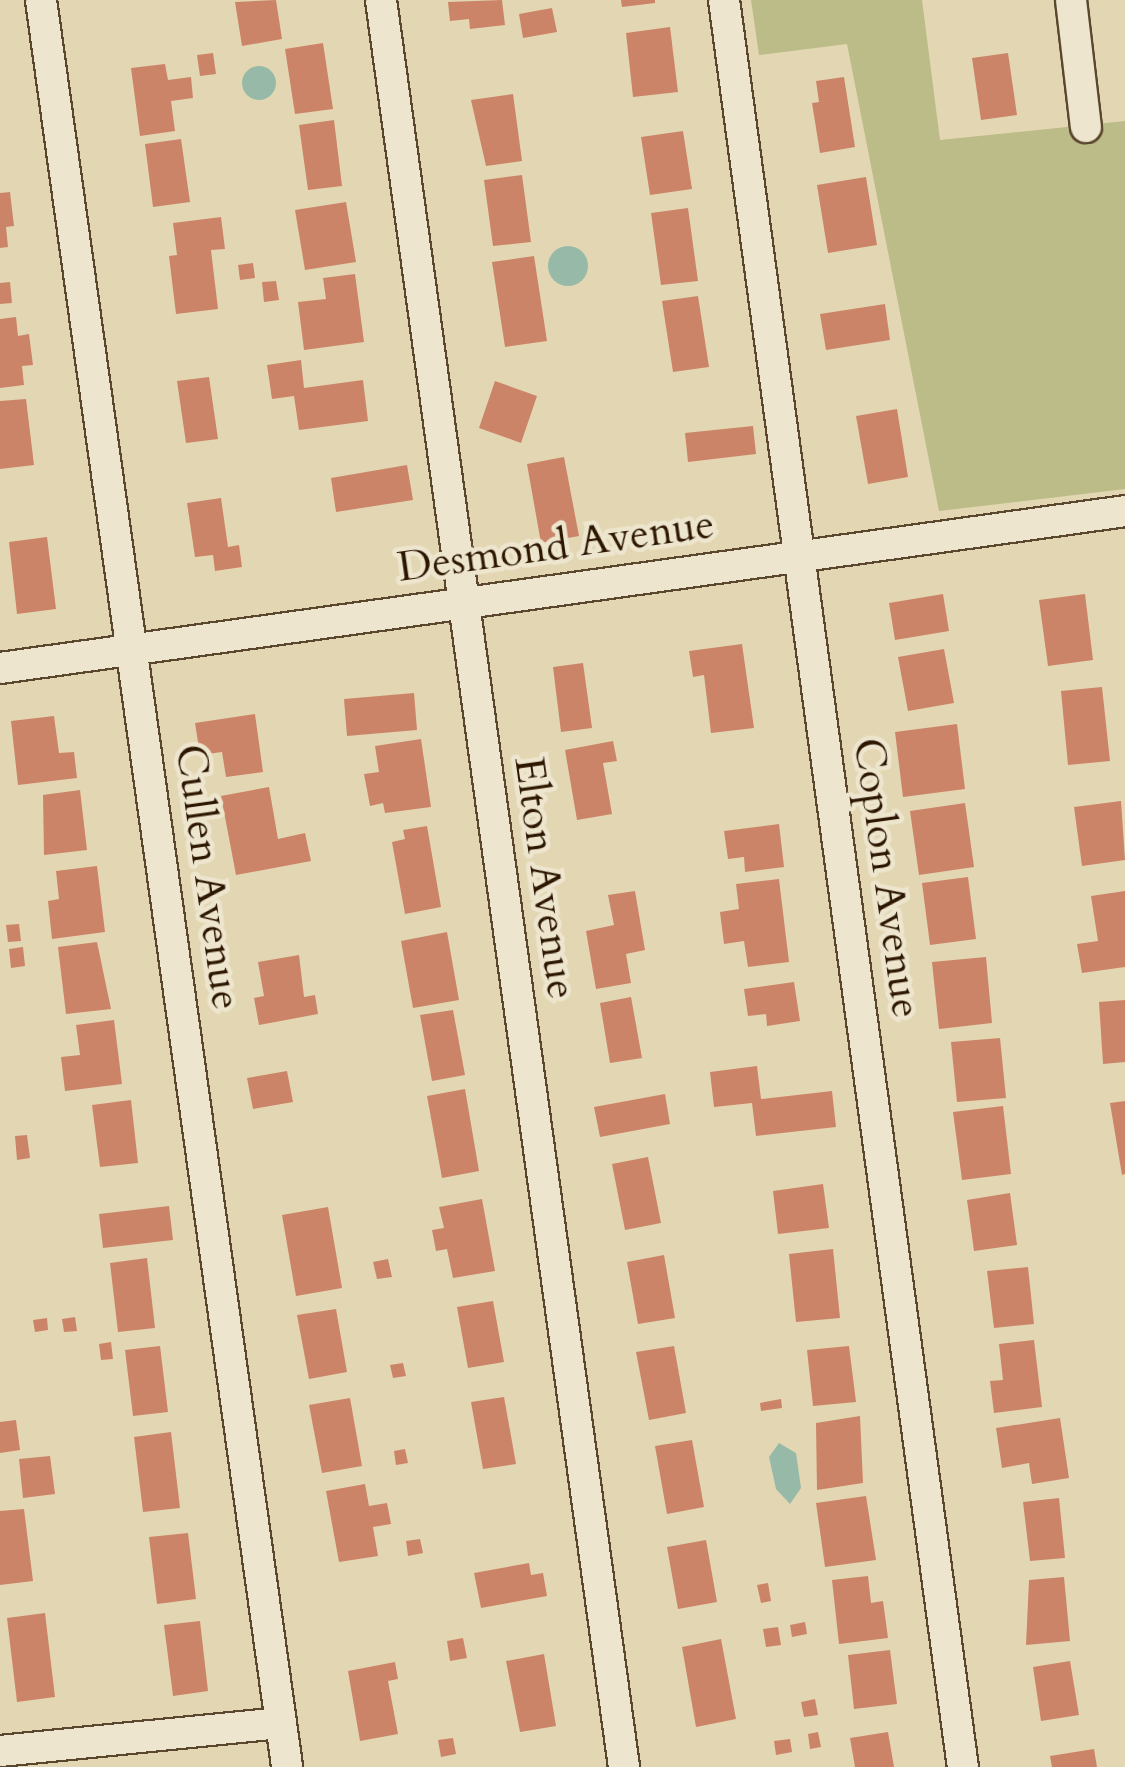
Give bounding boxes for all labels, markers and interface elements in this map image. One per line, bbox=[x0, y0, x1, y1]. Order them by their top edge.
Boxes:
street label: Desmond Avenue bbox=[394, 499, 718, 593]
street label: Coplon Avenue bbox=[842, 735, 932, 1021]
street label: Cullen Avenue bbox=[164, 741, 252, 1013]
street label: Elton Avenue bbox=[503, 754, 587, 1002]

